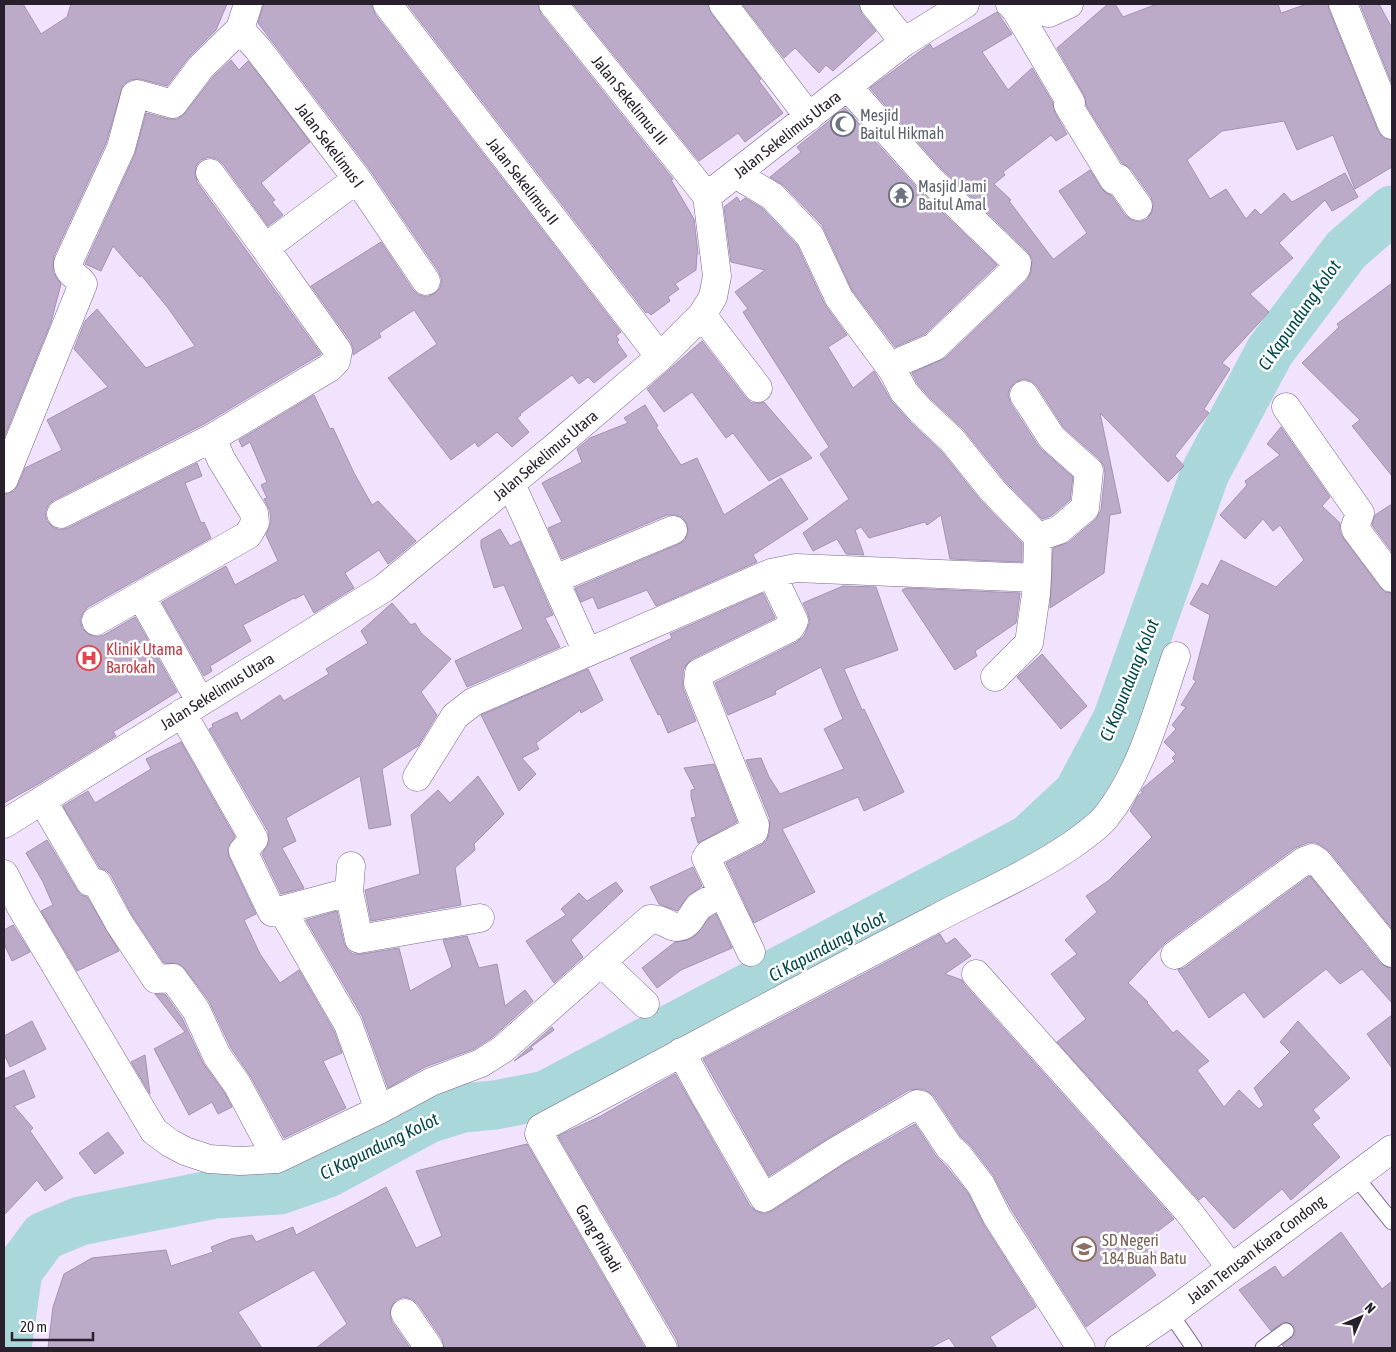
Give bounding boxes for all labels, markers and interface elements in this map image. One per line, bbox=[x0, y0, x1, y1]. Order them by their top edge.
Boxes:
street label: Jalan Sekelimus III bbox=[589, 52, 671, 148]
street label: Jalan Sekelimus Utara bbox=[730, 87, 844, 181]
street label: Jalan Sekelimus I bbox=[292, 99, 368, 191]
place label: Mesjid Baitul Hikmah bbox=[860, 106, 944, 142]
mosque icon: Mesjid Baitul Hikmah bbox=[830, 111, 856, 137]
street label: Jalan Sekelimus II bbox=[483, 134, 563, 228]
place label: Masjid Jami Baitul Amal bbox=[918, 177, 987, 213]
temple icon: Masjid Jami Baitul Amal bbox=[888, 182, 914, 208]
water label: Ci Kapundung Kolot bbox=[1253, 255, 1345, 374]
street label: Jalan Sekelimus Utara bbox=[489, 406, 601, 504]
water label: Ci Kapundung Kolot bbox=[1095, 615, 1163, 744]
place label: Klinik Utama Barokah bbox=[106, 640, 183, 676]
hospital icon: Klinik Utama Barokah bbox=[76, 645, 102, 671]
street label: Jalan Sekelimus Utara bbox=[157, 649, 277, 733]
water label: Ci Kapundung Kolot bbox=[765, 906, 890, 986]
water label: Ci Kapundung Kolot bbox=[316, 1108, 443, 1184]
street label: Jalan Terusan Kiara Condong bbox=[1183, 1191, 1329, 1308]
street label: Gang Pribadi bbox=[572, 1201, 626, 1276]
place label: SD Negeri 184 Buah Batu bbox=[1102, 1231, 1187, 1267]
school or university icon: SD Negeri 184 Buah Batu bbox=[1071, 1236, 1097, 1262]
north arrow bbox=[1336, 1292, 1386, 1342]
text: N bbox=[1362, 1299, 1379, 1316]
scale bar bbox=[12, 1310, 94, 1342]
text: 20 m bbox=[20, 1318, 47, 1335]

